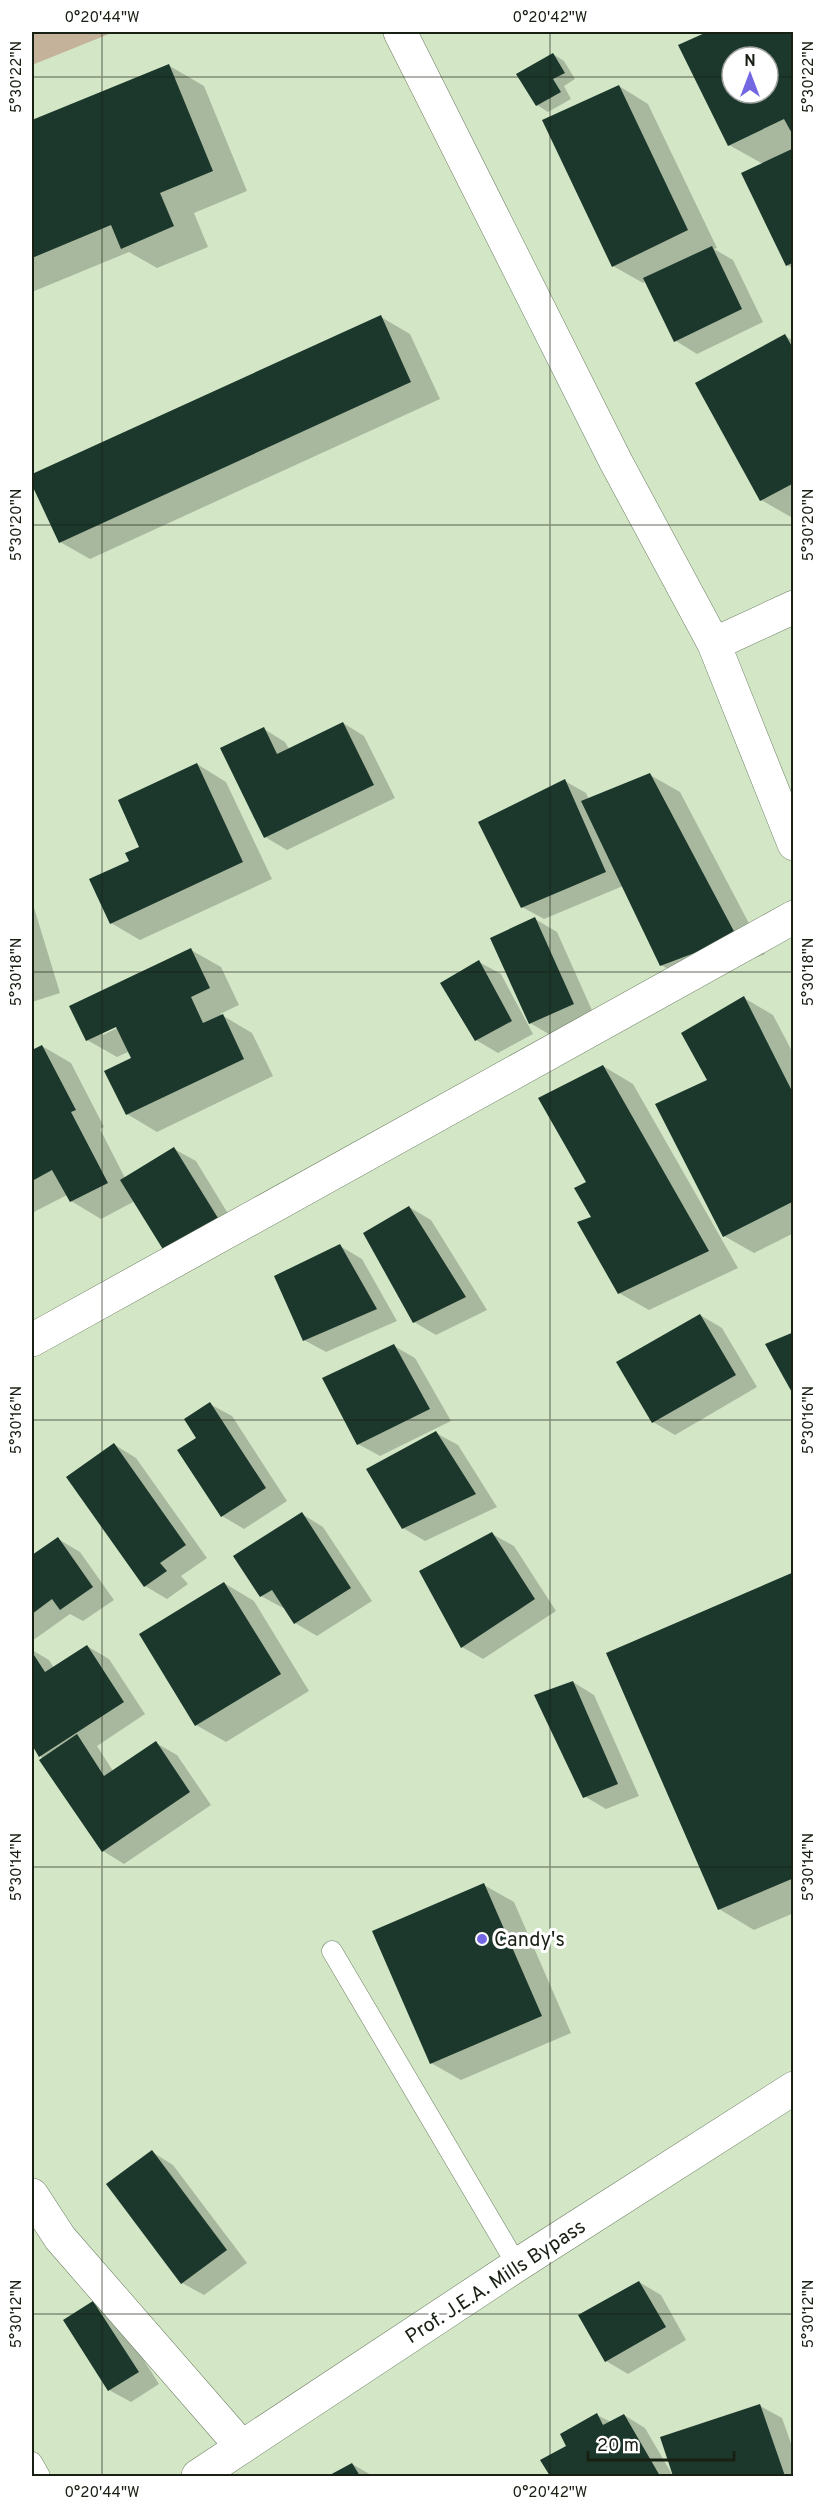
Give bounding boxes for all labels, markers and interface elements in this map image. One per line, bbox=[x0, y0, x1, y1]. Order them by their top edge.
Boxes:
text: 0°20'44"W bbox=[64, 9, 140, 28]
text: 0°20'42"W bbox=[513, 9, 587, 28]
text: 5°30'22"N bbox=[8, 41, 27, 113]
text: 5°30'22"N bbox=[800, 41, 819, 113]
north arrow bbox=[720, 45, 780, 105]
text: N bbox=[744, 52, 756, 72]
text: 5°30'20"N bbox=[8, 489, 27, 561]
text: 5°30'20"N bbox=[800, 489, 819, 561]
text: 5°30'18"N bbox=[8, 938, 27, 1006]
text: 5°30'18"N bbox=[800, 938, 819, 1006]
text: 5°30'16"N bbox=[8, 1386, 27, 1454]
text: 5°30'16"N bbox=[800, 1386, 819, 1454]
text: 5°30'14"N bbox=[8, 1833, 27, 1901]
text: 5°30'14"N bbox=[800, 1833, 819, 1901]
place label: Candy's bbox=[494, 1928, 565, 1954]
marker: Candy's bbox=[475, 1932, 489, 1946]
street label: Prof. J.E.A. Mills Bypass bbox=[401, 2215, 591, 2351]
text: 5°30'12"N bbox=[8, 2280, 27, 2348]
text: 5°30'12"N bbox=[800, 2280, 819, 2348]
scale bar bbox=[588, 2424, 734, 2462]
text: 20 m bbox=[597, 2435, 639, 2458]
text: 0°20'44"W bbox=[64, 2484, 140, 2503]
text: 0°20'42"W bbox=[513, 2484, 587, 2503]

